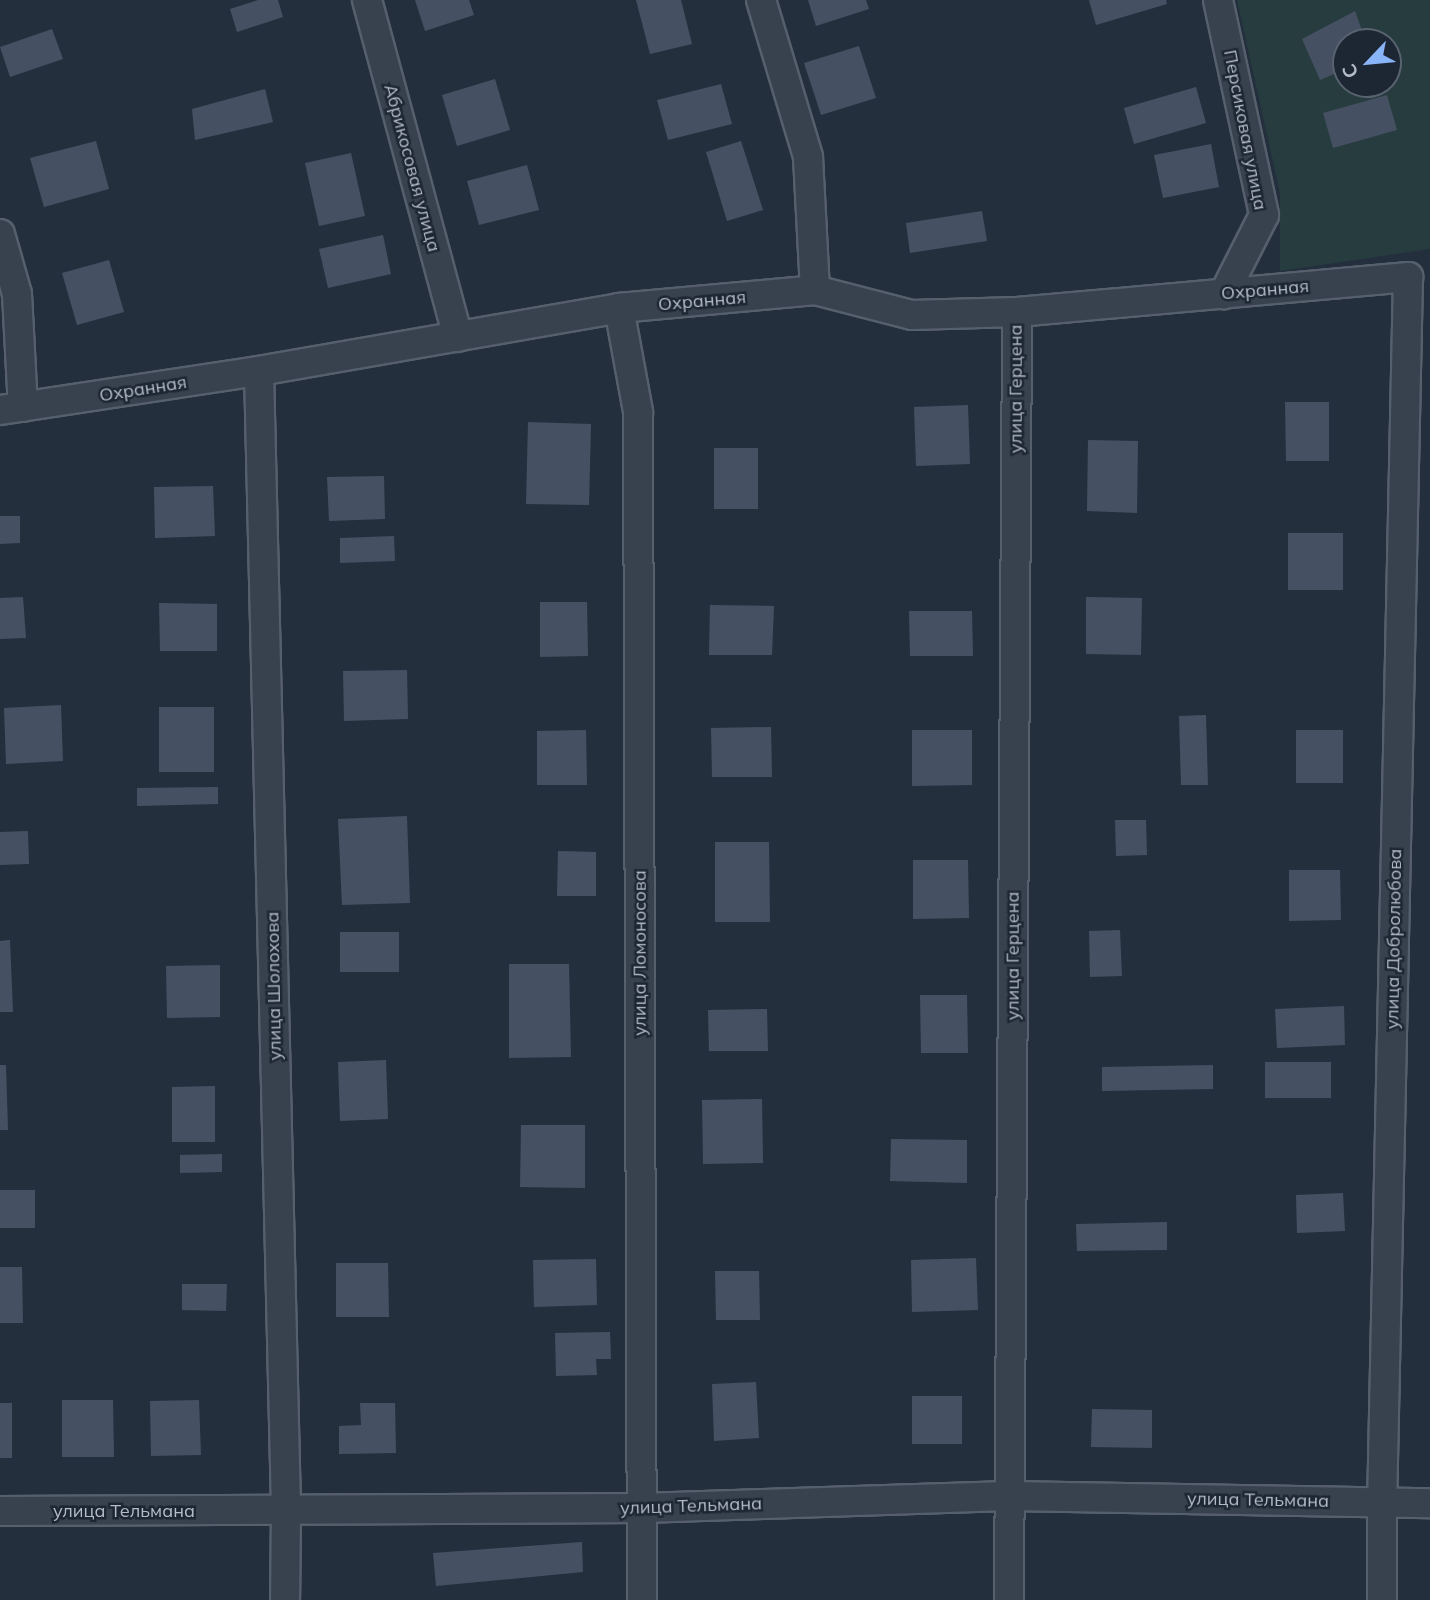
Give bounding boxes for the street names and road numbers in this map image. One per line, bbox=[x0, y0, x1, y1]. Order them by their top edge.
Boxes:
street label: Персиковая улица bbox=[1219, 48, 1271, 212]
street label: Абрикосовая улица bbox=[379, 82, 445, 254]
street label: Охранная bbox=[1220, 275, 1310, 305]
street label: Охранная bbox=[657, 286, 747, 316]
street label: улица Герцена bbox=[1005, 325, 1027, 453]
street label: Охранная bbox=[98, 371, 188, 407]
street label: улица Добролюбова bbox=[1382, 849, 1406, 1029]
street label: улица Ломоносова bbox=[629, 870, 651, 1036]
street label: улица Герцена bbox=[1002, 892, 1024, 1020]
street label: улица Шолохова bbox=[262, 911, 286, 1061]
street label: улица Тельмана bbox=[1187, 1488, 1329, 1512]
street label: улица Тельмана bbox=[620, 1493, 762, 1519]
street label: улица Тельмана bbox=[53, 1500, 195, 1522]

